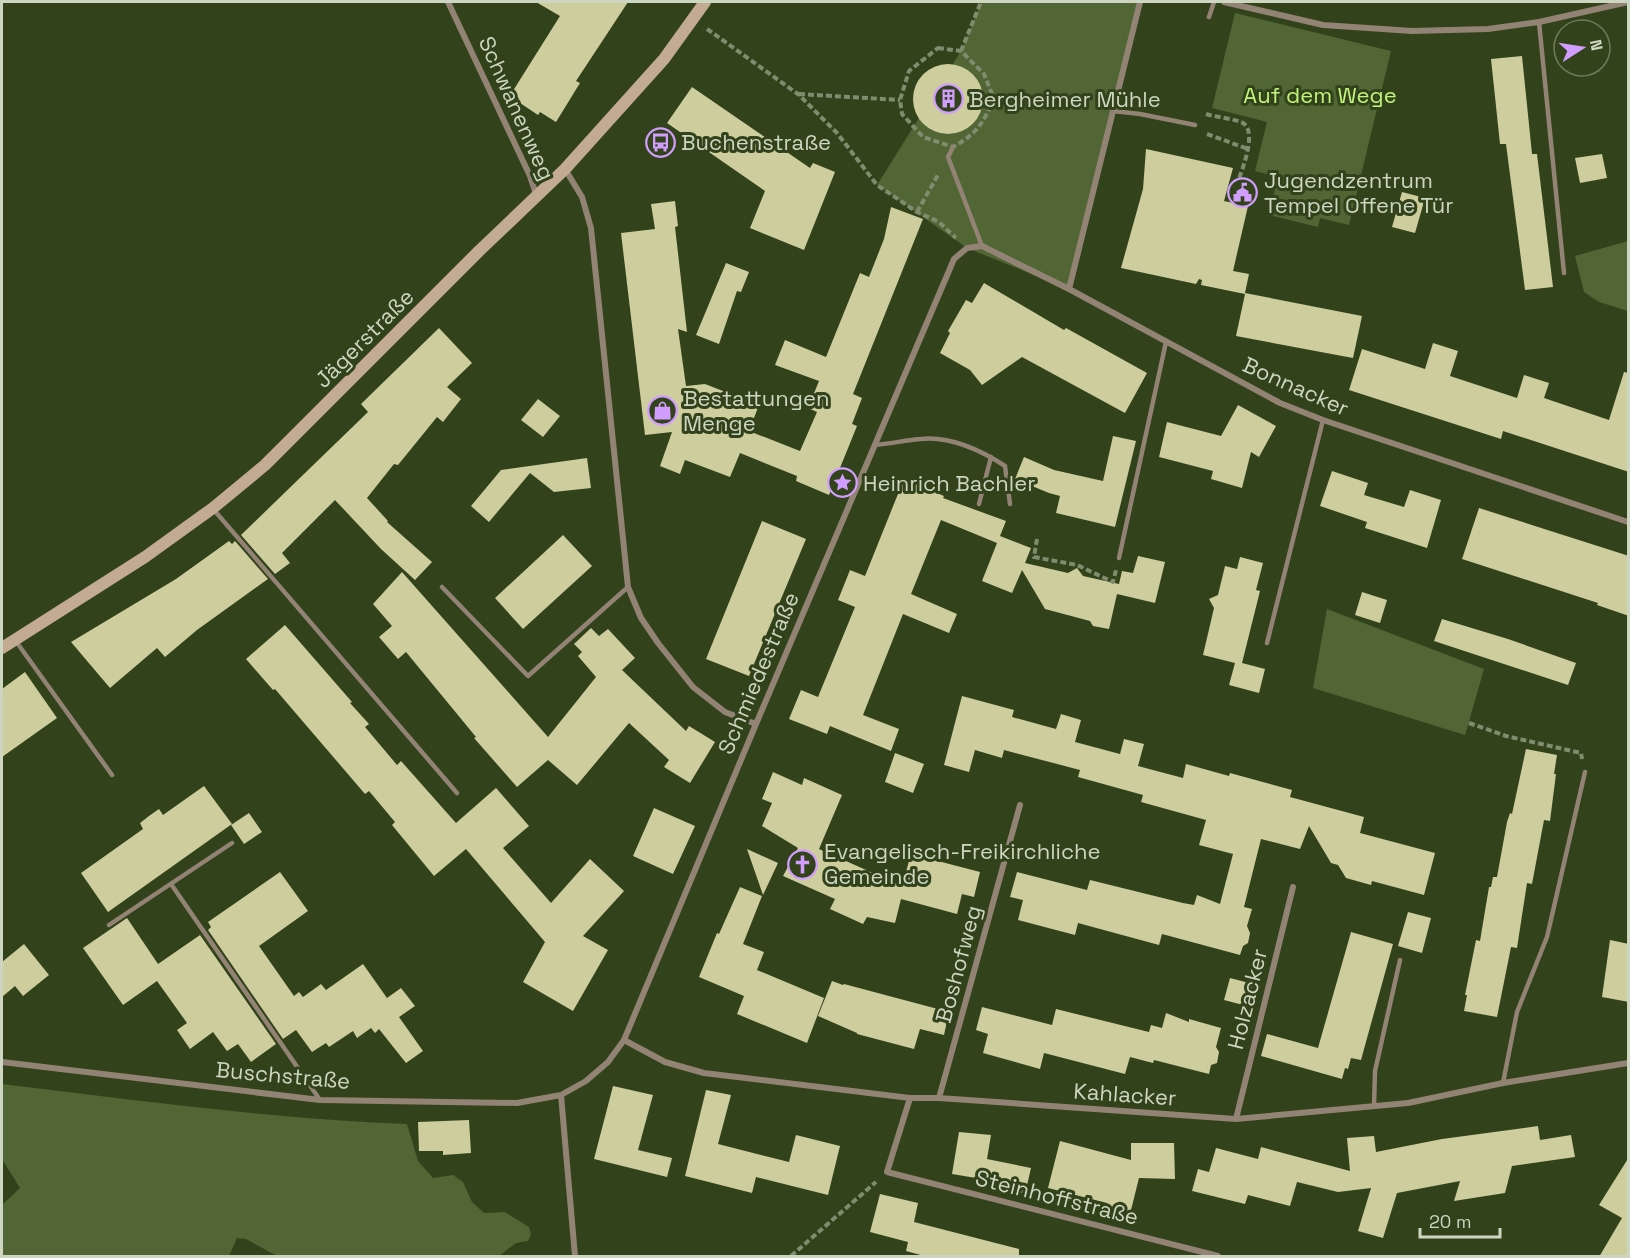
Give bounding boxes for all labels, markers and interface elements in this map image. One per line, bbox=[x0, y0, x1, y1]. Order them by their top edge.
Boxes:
north arrow bbox=[1552, 18, 1612, 78]
street label: Schwanenweg bbox=[473, 32, 561, 184]
text: N bbox=[1585, 38, 1608, 52]
park label: Auf dem Wege bbox=[1243, 81, 1397, 109]
building icon: Bergheimer Mühle bbox=[932, 83, 964, 115]
place label: Bergheimer Mühle bbox=[969, 85, 1161, 113]
bus stop icon: Buchenstraße bbox=[644, 126, 676, 158]
place label: Buchenstraße bbox=[681, 128, 831, 156]
place label: Jugendzentrum Tempel Offene Tür bbox=[1264, 166, 1454, 219]
public building icon: Jugendzentrum Tempel Offene Tür bbox=[1227, 177, 1259, 209]
street label: Jägerstraße bbox=[309, 283, 419, 393]
street label: Bonnacker bbox=[1239, 350, 1353, 422]
place label: Bestattungen Menge bbox=[683, 384, 829, 437]
shop icon: Bestattungen Menge bbox=[646, 395, 678, 427]
place icon: Heinrich Bachler bbox=[826, 467, 858, 499]
place label: Heinrich Bachler bbox=[863, 469, 1036, 497]
street label: Schmiedestraße bbox=[711, 588, 805, 758]
place label: Evangelisch-Freikirchliche Gemeinde bbox=[824, 837, 1101, 890]
church icon: Evangelisch-Freikirchliche Gemeinde bbox=[787, 848, 819, 880]
street label: Boshofweg bbox=[929, 902, 987, 1026]
street label: Holzacker bbox=[1221, 946, 1273, 1052]
street label: Buschstraße bbox=[214, 1055, 352, 1095]
street label: Kahlacker bbox=[1073, 1076, 1177, 1112]
street label: Steinhoffstraße bbox=[972, 1163, 1142, 1231]
scale bar bbox=[1420, 1201, 1500, 1239]
text: 20 m bbox=[1429, 1210, 1472, 1233]

